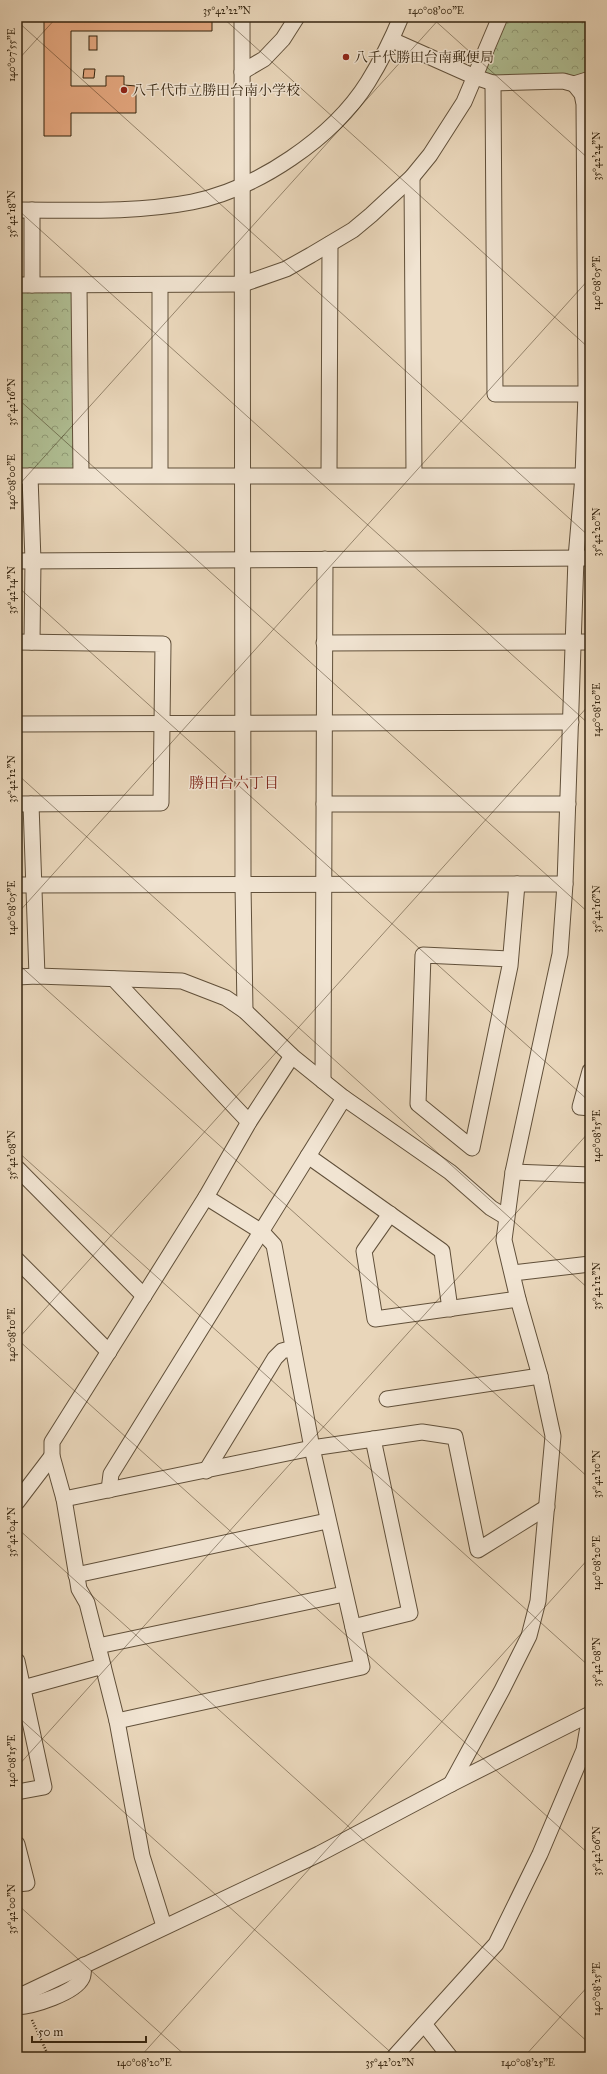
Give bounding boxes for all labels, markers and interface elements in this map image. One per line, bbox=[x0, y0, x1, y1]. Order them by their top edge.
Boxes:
text: 35°42'22"N bbox=[203, 5, 252, 17]
text: 140°08'00"E bbox=[408, 5, 464, 17]
text: 140°07'55"E bbox=[6, 28, 18, 82]
place label: 八千代勝田台南郵便局 bbox=[354, 49, 494, 66]
marker: 八千代勝田台南郵便局 bbox=[341, 52, 351, 62]
place label: 八千代市立勝田台南小学校 bbox=[132, 82, 300, 99]
marker: 八千代市立勝田台南小学校 bbox=[119, 85, 129, 95]
text: 35°42'24"N bbox=[591, 131, 603, 180]
text: 35°42'18"N bbox=[6, 190, 18, 238]
text: 140°08'05"E bbox=[591, 256, 603, 310]
text: 35°42'16"N bbox=[6, 378, 18, 426]
text: 140°08'00"E bbox=[6, 454, 18, 510]
text: 35°42'20"N bbox=[591, 507, 603, 557]
text: 35°42'14"N bbox=[6, 566, 18, 614]
text: 140°08'10"E bbox=[591, 683, 603, 737]
text: 35°42'12"N bbox=[6, 755, 18, 803]
district label: 勝田台六丁目 bbox=[189, 774, 279, 792]
text: 140°08'05"E bbox=[6, 881, 18, 935]
text: 35°42'16"N bbox=[591, 885, 603, 933]
text: 140°08'15"E bbox=[591, 1110, 603, 1162]
text: 35°42'08"N bbox=[6, 1130, 18, 1180]
text: 35°42'12"N bbox=[591, 1262, 603, 1310]
text: 140°08'10"E bbox=[6, 1308, 18, 1362]
text: 35°42'10"N bbox=[591, 1449, 603, 1498]
text: 35°42'04"N bbox=[6, 1507, 18, 1557]
text: 140°08'20"E bbox=[591, 1535, 603, 1591]
text: 35°42'08"N bbox=[591, 1637, 603, 1687]
text: 140°08'15"E bbox=[6, 1735, 18, 1787]
text: 35°42'06"N bbox=[591, 1826, 603, 1876]
text: 35°42'00"N bbox=[6, 1883, 18, 1934]
text: 140°08'25"E bbox=[591, 1962, 603, 2016]
scale bar bbox=[32, 2018, 146, 2044]
text: 50 m bbox=[38, 2025, 63, 2039]
text: 140°08'20"E bbox=[116, 2057, 172, 2069]
text: 35°42'02"N bbox=[365, 2057, 415, 2069]
text: 140°08'25"E bbox=[501, 2057, 555, 2069]

